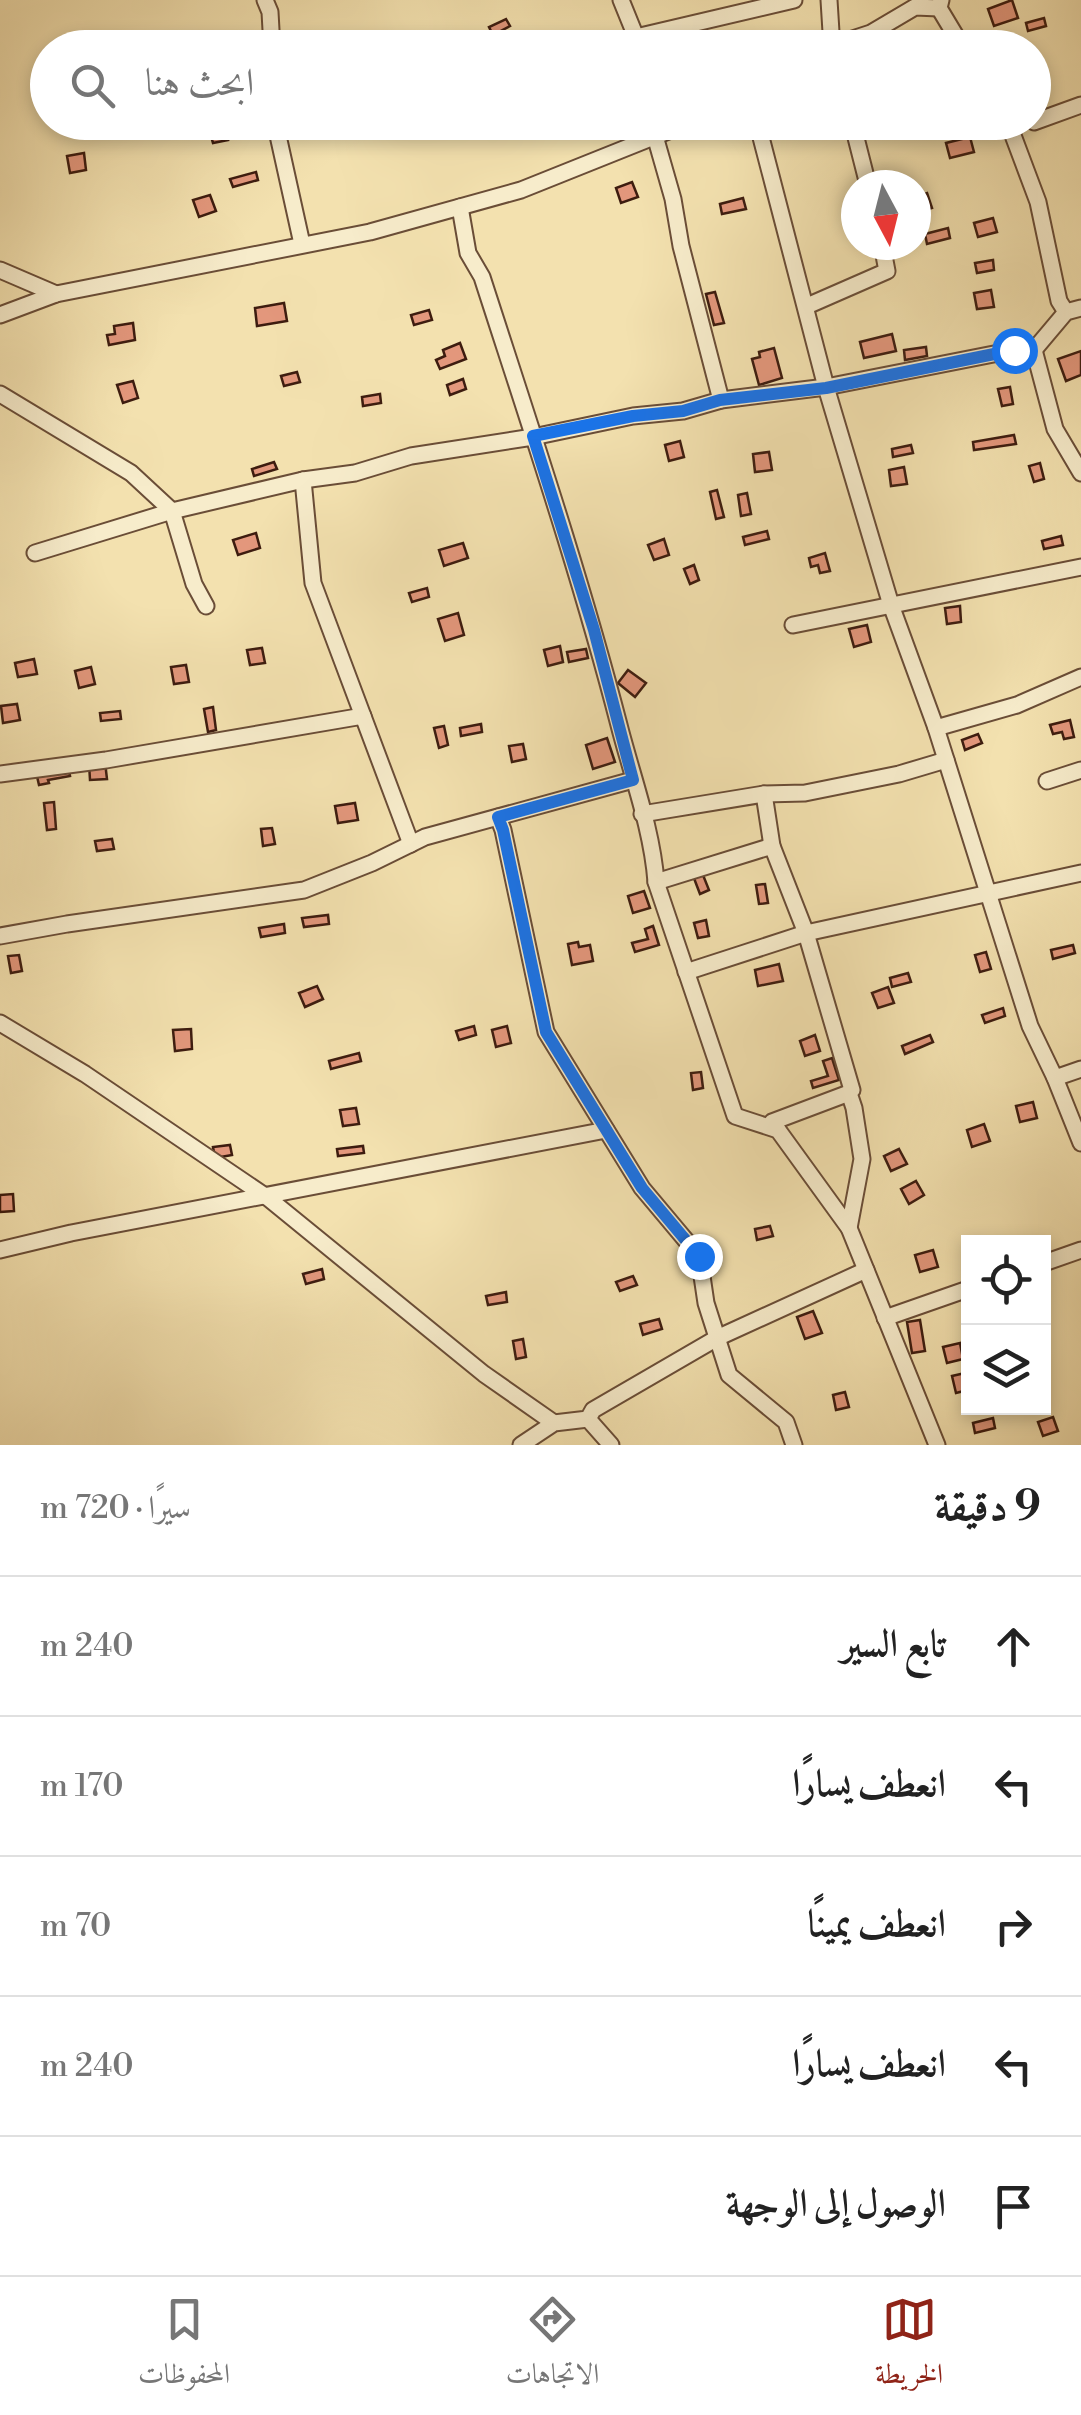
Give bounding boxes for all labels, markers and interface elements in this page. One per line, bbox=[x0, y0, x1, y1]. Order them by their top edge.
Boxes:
search box bbox=[30, 30, 1051, 140]
icon: search bbox=[65, 58, 120, 113]
text: ابحث هنا bbox=[145, 60, 254, 107]
north arrow bbox=[841, 170, 931, 260]
route start bbox=[992, 328, 1038, 374]
route end bbox=[677, 1234, 723, 1280]
map controls bbox=[961, 1235, 1051, 1415]
button: locate bbox=[961, 1235, 1051, 1325]
button: layers bbox=[961, 1325, 1051, 1415]
text: 9 دقيقة bbox=[934, 1481, 1041, 1534]
text: سيرًا · 720 m bbox=[40, 1488, 191, 1528]
icon: ahead bbox=[986, 1619, 1041, 1674]
text: تابع السير bbox=[841, 1621, 946, 1668]
text: 240 m bbox=[40, 1626, 133, 1666]
icon: left bbox=[986, 1759, 1041, 1814]
text: انعطف يسارًا bbox=[792, 1761, 946, 1808]
text: 170 m bbox=[40, 1766, 123, 1806]
icon: right bbox=[986, 1899, 1041, 1954]
text: انعطف يمينًا bbox=[808, 1901, 946, 1948]
text: 70 m bbox=[40, 1906, 111, 1946]
icon: left bbox=[986, 2039, 1041, 2094]
text: انعطف يسارًا bbox=[792, 2041, 946, 2088]
text: 240 m bbox=[40, 2046, 133, 2086]
icon: arrive bbox=[986, 2179, 1041, 2234]
text: الوصول إلى الوجهة bbox=[726, 2181, 946, 2228]
tab: المحفوظات bbox=[138, 2292, 230, 2401]
tab: الاتجاهات bbox=[506, 2292, 599, 2401]
tab: الخريطة bbox=[875, 2292, 943, 2401]

